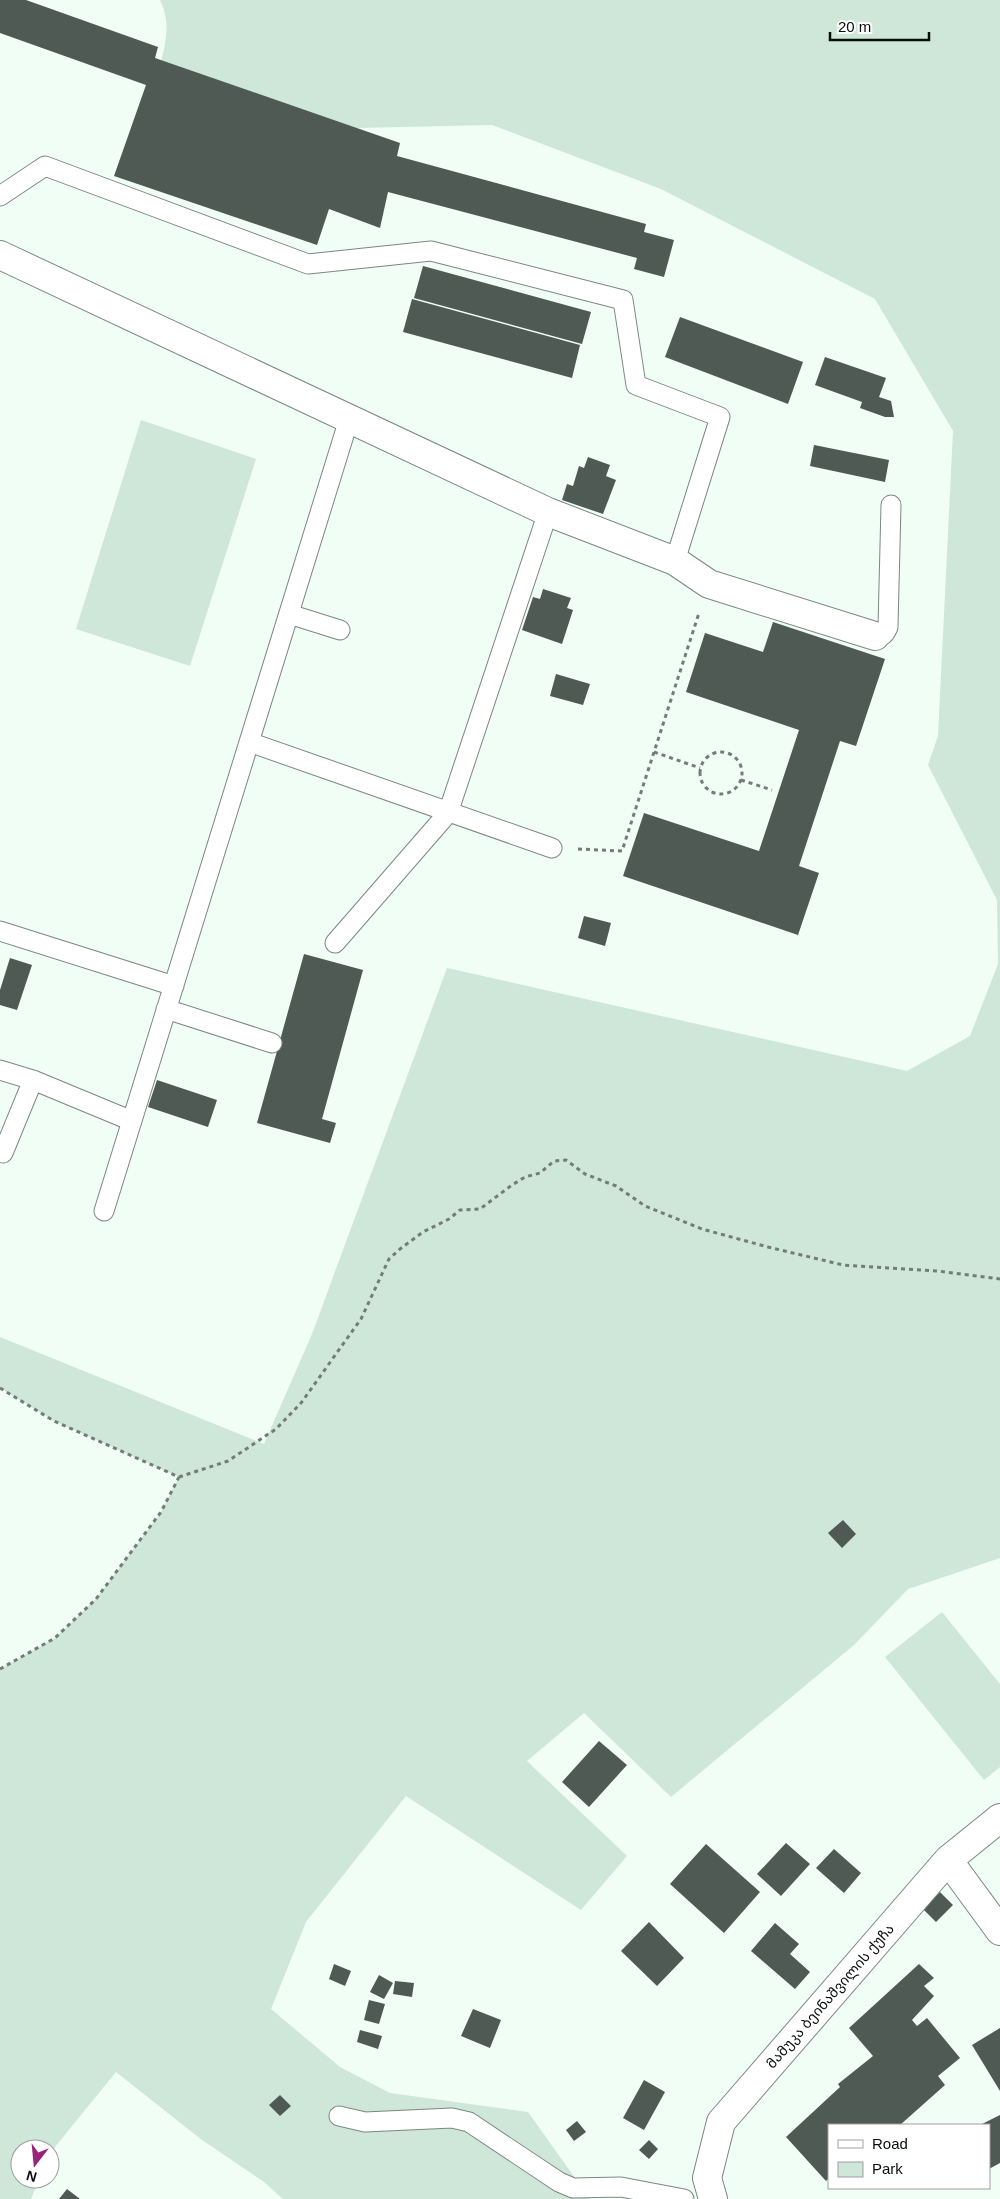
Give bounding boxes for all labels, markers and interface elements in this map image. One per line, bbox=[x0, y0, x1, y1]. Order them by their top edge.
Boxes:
scale bar bbox=[830, 10, 929, 42]
text: 20 m bbox=[838, 18, 871, 35]
street label: მამუკა ბეინაშვილის ქუჩა bbox=[763, 1921, 898, 2072]
legend bbox=[828, 2124, 990, 2189]
text: Road bbox=[872, 2135, 908, 2152]
north arrow bbox=[10, 2139, 60, 2189]
text: Park bbox=[872, 2160, 903, 2177]
text: N bbox=[24, 2167, 38, 2186]

